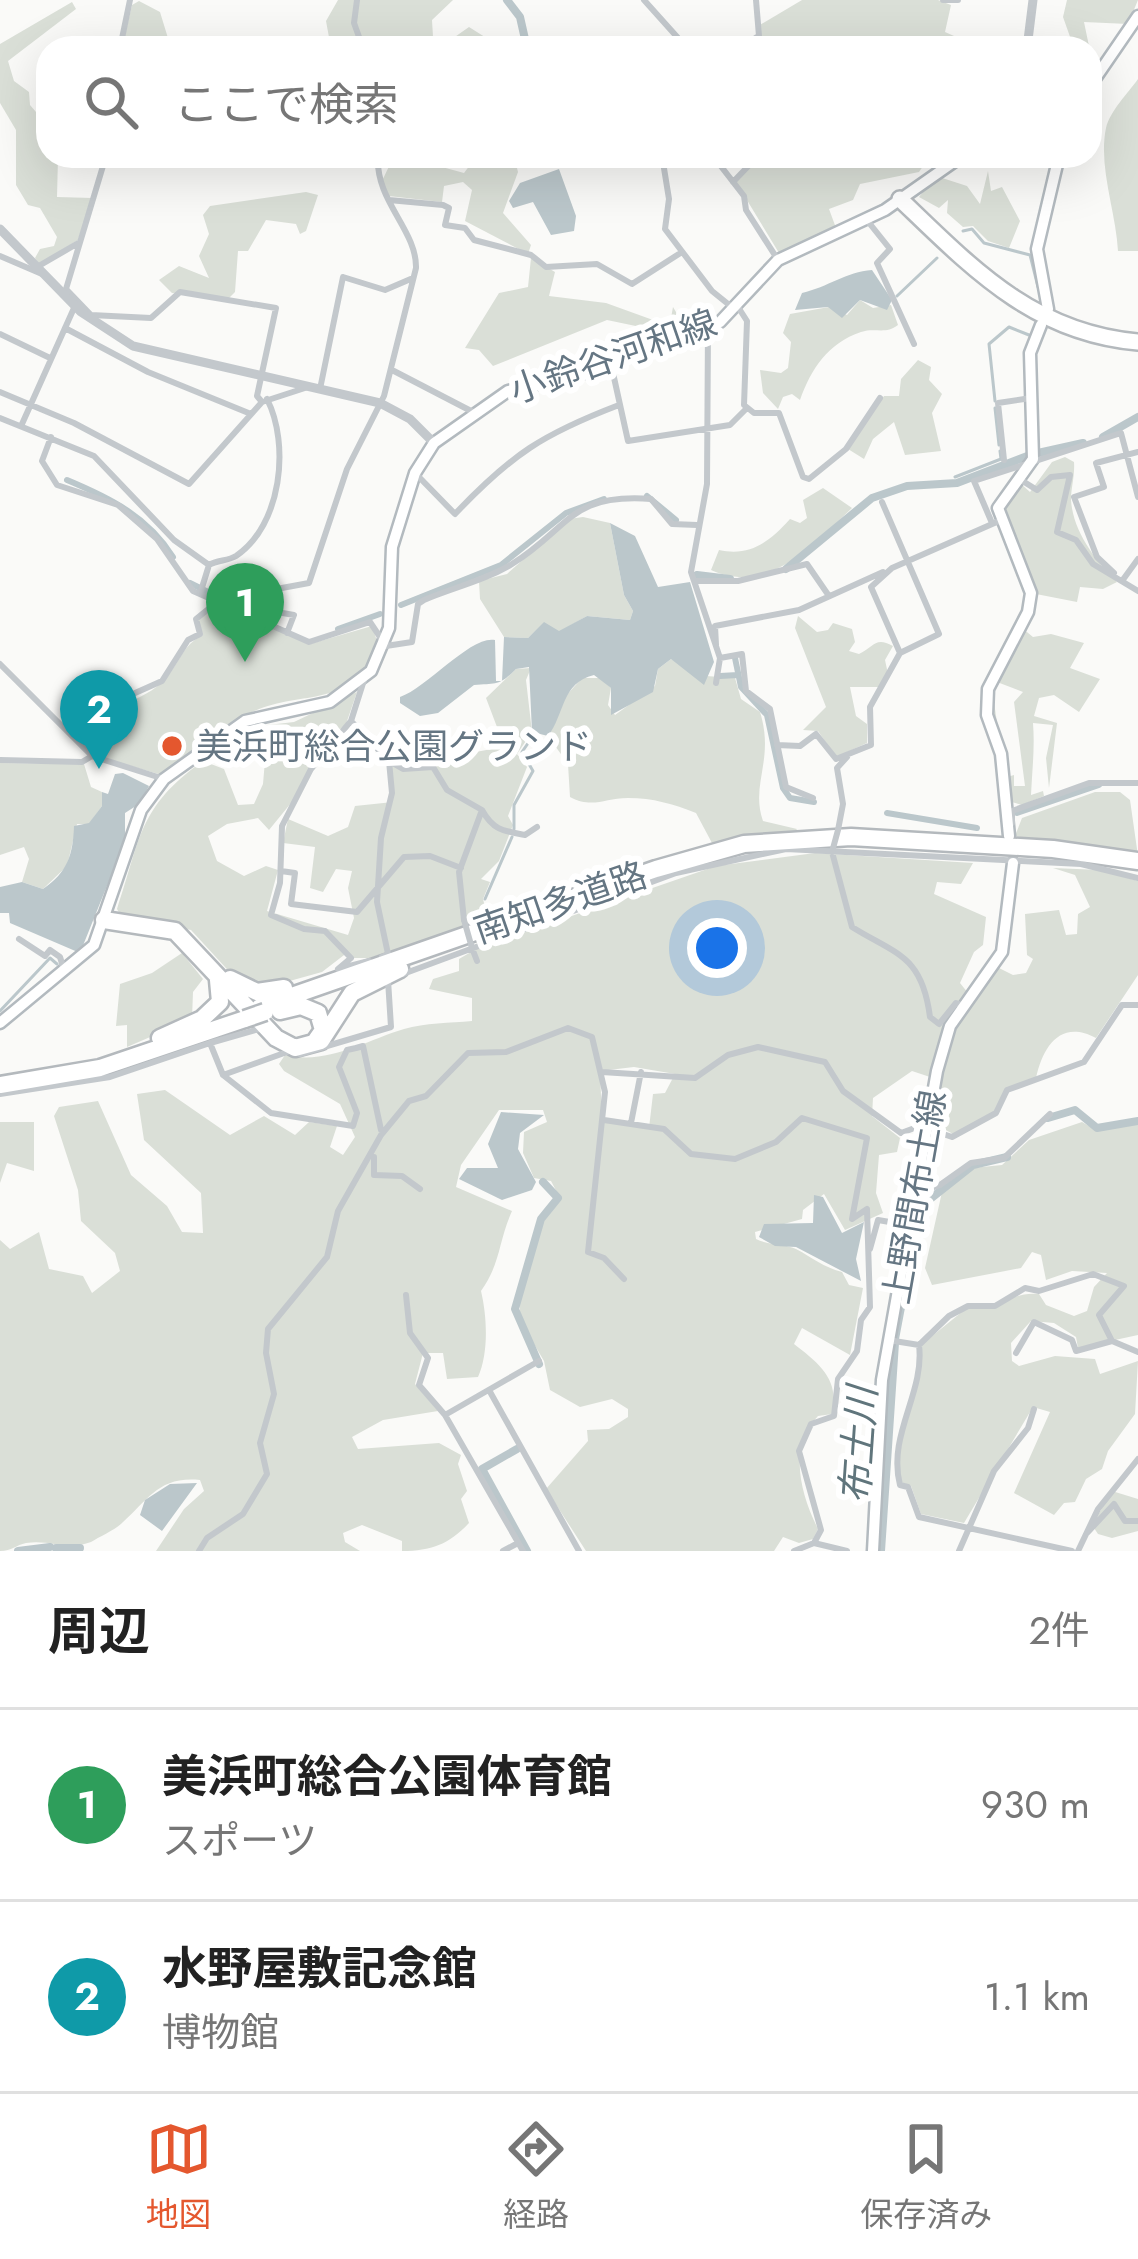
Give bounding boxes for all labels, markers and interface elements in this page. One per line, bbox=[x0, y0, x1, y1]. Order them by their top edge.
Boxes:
search box bbox=[36, 36, 1102, 168]
icon: search bbox=[78, 69, 144, 135]
text: ここで検索 bbox=[174, 72, 399, 137]
street label: 小鈴谷河和線 bbox=[502, 296, 724, 416]
pin: 1 bbox=[206, 563, 284, 662]
pin: 2 bbox=[60, 670, 138, 769]
place label: 美浜町総合公園グランド bbox=[196, 720, 592, 772]
marker: 美浜町総合公園グランド bbox=[159, 733, 185, 759]
street label: 南知多道路 bbox=[466, 848, 654, 956]
your location bbox=[687, 918, 747, 978]
street label: 上野間布土線 bbox=[870, 1086, 958, 1308]
water label: 布土川 bbox=[826, 1381, 891, 1505]
text: 周辺 bbox=[48, 1594, 150, 1668]
text: 2件 bbox=[1029, 1602, 1090, 1659]
text: 美浜町総合公園体育館 bbox=[162, 1744, 612, 1809]
text: 1 bbox=[77, 1776, 97, 1833]
text: 930 m bbox=[981, 1776, 1090, 1833]
text: スポーツ bbox=[162, 1812, 317, 1869]
text: 水野屋敷記念館 bbox=[162, 1936, 477, 2001]
text: 2 bbox=[74, 1968, 100, 2025]
text: 1.1 km bbox=[984, 1968, 1090, 2025]
text: 博物館 bbox=[162, 2004, 279, 2061]
tab: 地図 bbox=[146, 2116, 212, 2238]
tab: 経路 bbox=[503, 2116, 569, 2238]
tab: 保存済み bbox=[860, 2116, 992, 2238]

